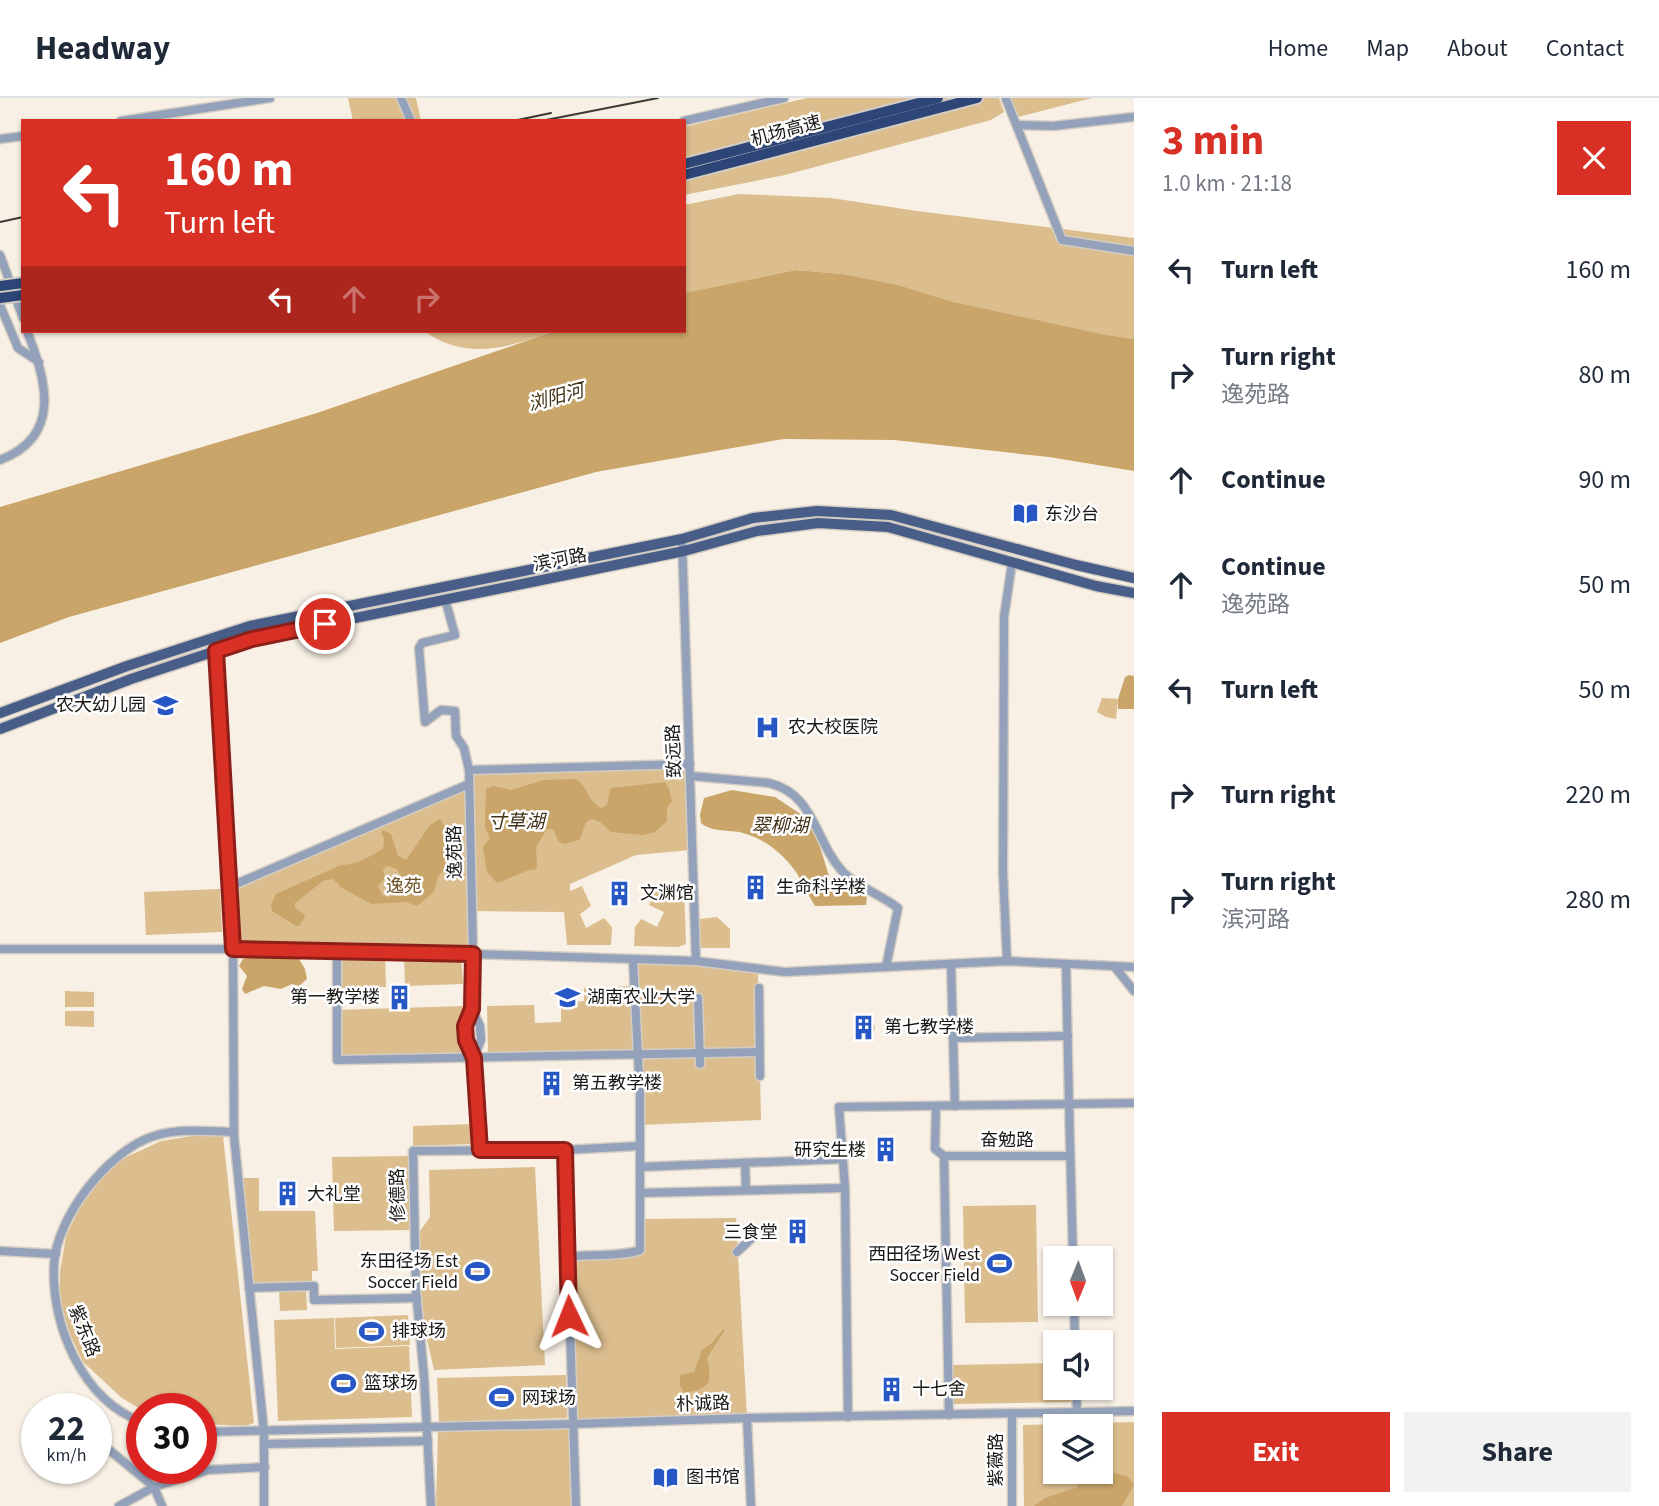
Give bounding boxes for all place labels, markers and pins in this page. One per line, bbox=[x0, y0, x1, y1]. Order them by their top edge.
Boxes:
library icon: 东沙台 bbox=[1011, 500, 1039, 528]
place label: 东沙台 bbox=[1045, 502, 1099, 527]
pin bbox=[295, 594, 355, 654]
school or university icon: 农大幼儿园 bbox=[152, 691, 180, 719]
place label: 农大幼儿园 bbox=[56, 693, 146, 718]
hospital icon: 农大校医院 bbox=[754, 713, 782, 741]
place label: 农大校医院 bbox=[788, 715, 878, 740]
building icon: 生命科学楼 bbox=[742, 873, 770, 901]
place label: 生命科学楼 bbox=[776, 875, 866, 900]
building icon: 文渊馆 bbox=[606, 879, 634, 907]
place label: 文渊馆 bbox=[640, 881, 694, 906]
building icon: 第一教学楼 bbox=[386, 983, 414, 1011]
school or university icon: 湖南农业大学 bbox=[553, 983, 581, 1011]
place label: 第一教学楼 bbox=[290, 985, 380, 1010]
place label: 湖南农业大学 bbox=[587, 985, 695, 1010]
building icon: 第七教学楼 bbox=[850, 1013, 878, 1041]
place label: 第七教学楼 bbox=[884, 1015, 974, 1040]
building icon: 第五教学楼 bbox=[538, 1069, 566, 1097]
place label: 第五教学楼 bbox=[572, 1071, 662, 1096]
building icon: 研究生楼 bbox=[872, 1136, 900, 1164]
place label: 研究生楼 bbox=[794, 1138, 866, 1163]
building icon: 大礼堂 bbox=[273, 1180, 301, 1208]
place label: 大礼堂 bbox=[307, 1182, 361, 1207]
building icon: 三食堂 bbox=[784, 1218, 812, 1246]
place label: 三食堂 bbox=[724, 1220, 778, 1245]
place label: 西田径场 West Soccer Field bbox=[868, 1242, 980, 1288]
place label: 东田径场 Est Soccer Field bbox=[360, 1249, 458, 1295]
sports icon: 西田径场 West Soccer Field bbox=[986, 1250, 1014, 1278]
sports icon: 东田径场 Est Soccer Field bbox=[464, 1257, 492, 1285]
sports icon: 排球场 bbox=[358, 1317, 386, 1345]
place label: 排球场 bbox=[392, 1319, 446, 1344]
sports icon: 篮球场 bbox=[330, 1369, 358, 1397]
place label: 篮球场 bbox=[364, 1371, 418, 1396]
building icon: 十七舍 bbox=[878, 1375, 906, 1403]
place label: 十七舍 bbox=[912, 1377, 966, 1402]
sports icon: 网球场 bbox=[488, 1384, 516, 1412]
place label: 网球场 bbox=[522, 1386, 576, 1411]
library icon: 图书馆 bbox=[652, 1463, 680, 1491]
place label: 图书馆 bbox=[686, 1465, 740, 1490]

